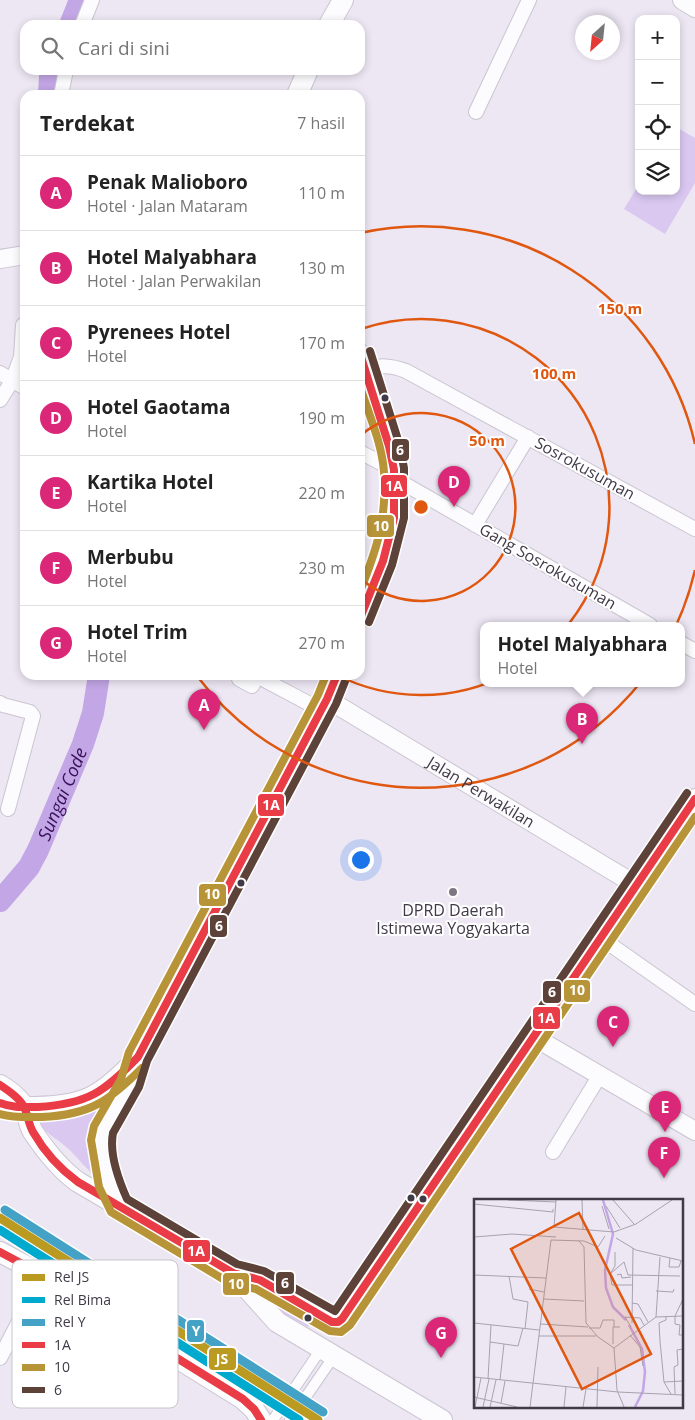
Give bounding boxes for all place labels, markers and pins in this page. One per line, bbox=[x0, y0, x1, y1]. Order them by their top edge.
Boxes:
unlabelled marker bbox=[380, 393, 390, 403]
pin: D bbox=[438, 466, 470, 507]
centre of rings bbox=[412, 498, 430, 516]
pin: A bbox=[188, 689, 220, 730]
pin: B bbox=[566, 703, 598, 744]
unlabelled marker bbox=[236, 878, 246, 888]
marker: DPRD Daerah Istimewa Yogyakarta bbox=[447, 886, 459, 898]
place label: DPRD Daerah Istimewa Yogyakarta bbox=[376, 899, 530, 939]
pin: C bbox=[597, 1006, 629, 1047]
pin: E bbox=[649, 1091, 681, 1132]
pin: F bbox=[648, 1137, 680, 1178]
unlabelled marker bbox=[406, 1193, 416, 1203]
unlabelled marker bbox=[418, 1194, 428, 1204]
unlabelled marker bbox=[303, 1313, 313, 1323]
pin: G bbox=[425, 1317, 457, 1358]

